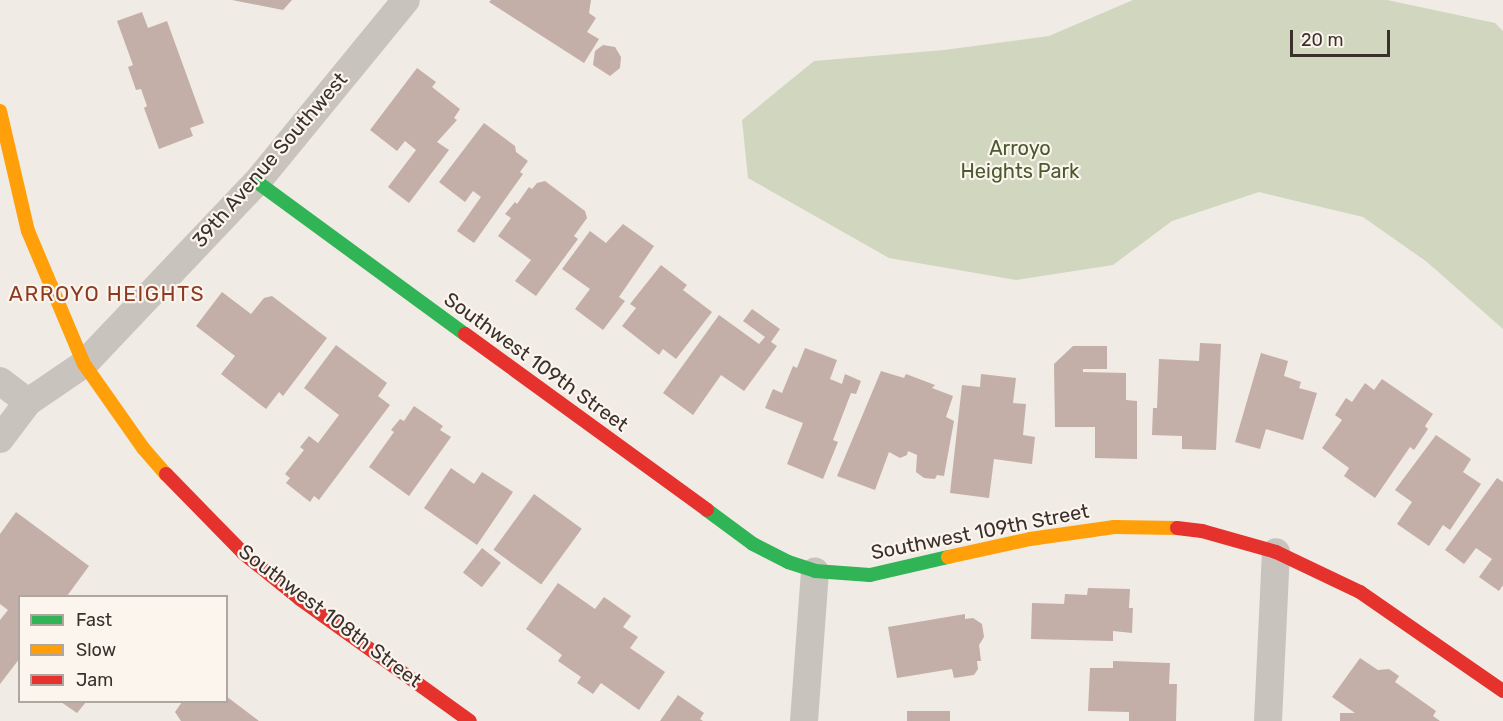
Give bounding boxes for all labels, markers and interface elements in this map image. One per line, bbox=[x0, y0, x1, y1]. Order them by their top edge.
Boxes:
scale bar bbox=[1293, 18, 1394, 56]
text: 20 m bbox=[1301, 29, 1343, 51]
street label: 39th Avenue Southwest bbox=[187, 67, 353, 253]
park label: Arroyo Heights Park bbox=[961, 136, 1079, 183]
district label: ARROYO HEIGHTS bbox=[9, 281, 205, 307]
street label: Southwest 109th Street bbox=[439, 287, 633, 437]
street label: Southwest 109th Street bbox=[869, 499, 1091, 565]
street label: Southwest 108th Street bbox=[234, 539, 426, 693]
legend bbox=[18, 595, 228, 703]
text: Fast bbox=[76, 609, 112, 631]
text: Slow bbox=[76, 639, 116, 661]
text: Jam bbox=[76, 669, 113, 691]

